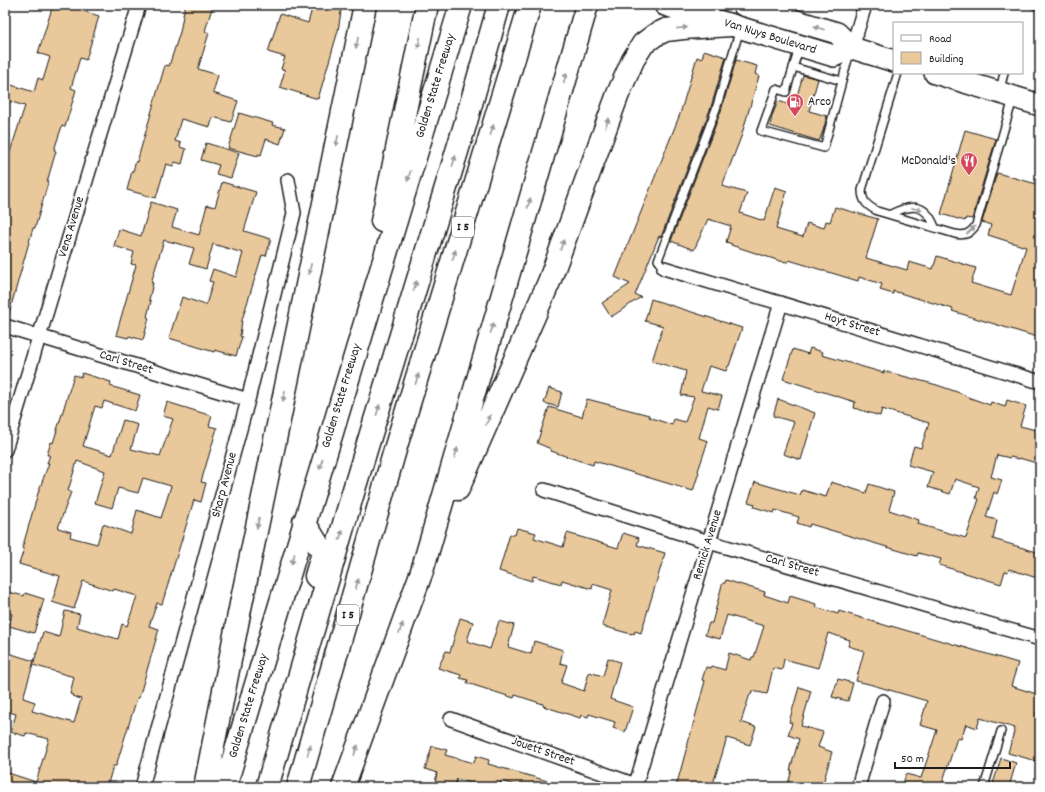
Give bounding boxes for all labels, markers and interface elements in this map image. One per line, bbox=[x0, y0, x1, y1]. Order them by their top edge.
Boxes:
street label: Van Nuys Boulevard bbox=[721, 14, 819, 60]
legend bbox=[893, 22, 1023, 74]
one-way arrow bbox=[676, 25, 688, 31]
one-way arrow bbox=[813, 25, 825, 31]
street label: Golden State Freeway bbox=[411, 31, 461, 141]
text: Road bbox=[929, 31, 951, 48]
one-way arrow bbox=[354, 37, 360, 49]
one-way arrow bbox=[416, 37, 422, 49]
text: Building bbox=[929, 51, 964, 68]
one-way arrow bbox=[562, 72, 568, 84]
fuel station icon: Arco bbox=[785, 92, 805, 117]
place label: Arco bbox=[808, 93, 831, 112]
one-way arrow bbox=[605, 117, 611, 129]
one-way arrow bbox=[489, 124, 495, 136]
one-way arrow bbox=[333, 135, 339, 147]
restaurant icon: McDonald's bbox=[959, 151, 979, 176]
place label: McDonald's bbox=[901, 152, 956, 171]
one-way arrow bbox=[451, 155, 457, 167]
one-way arrow bbox=[406, 171, 412, 183]
street label: Vena Avenue bbox=[54, 194, 90, 260]
one-way arrow bbox=[526, 197, 532, 209]
one-way arrow bbox=[911, 207, 924, 213]
road number: I 5 bbox=[452, 217, 474, 237]
one-way arrow bbox=[966, 225, 976, 235]
one-way arrow bbox=[560, 239, 566, 251]
one-way arrow bbox=[451, 248, 457, 260]
one-way arrow bbox=[307, 263, 313, 275]
one-way arrow bbox=[412, 279, 418, 291]
street label: Hoyt Street bbox=[822, 308, 882, 342]
one-way arrow bbox=[490, 322, 496, 334]
street label: Golden State Freeway bbox=[317, 341, 367, 451]
street label: Carl Street bbox=[97, 346, 155, 380]
one-way arrow bbox=[414, 373, 420, 385]
one-way arrow bbox=[281, 390, 287, 402]
one-way arrow bbox=[375, 404, 381, 416]
one-way arrow bbox=[485, 414, 491, 425]
one-way arrow bbox=[453, 447, 459, 459]
street label: Sharp Avenue bbox=[207, 450, 243, 520]
one-way arrow bbox=[318, 459, 324, 471]
street label: Remick Avenue bbox=[688, 507, 728, 582]
one-way arrow bbox=[254, 517, 260, 529]
one-way arrow bbox=[338, 528, 344, 540]
street label: Carl Street bbox=[763, 549, 821, 583]
one-way arrow bbox=[290, 553, 296, 565]
one-way arrow bbox=[354, 578, 360, 590]
road number: I 5 bbox=[337, 605, 359, 625]
one-way arrow bbox=[399, 622, 405, 634]
street label: Golden State Freeway bbox=[224, 651, 274, 761]
street label: Jouett Street bbox=[509, 732, 577, 772]
one-way arrow bbox=[306, 743, 312, 755]
one-way arrow bbox=[354, 744, 360, 756]
scale bar bbox=[895, 744, 1010, 770]
text: 50 m bbox=[901, 751, 924, 768]

